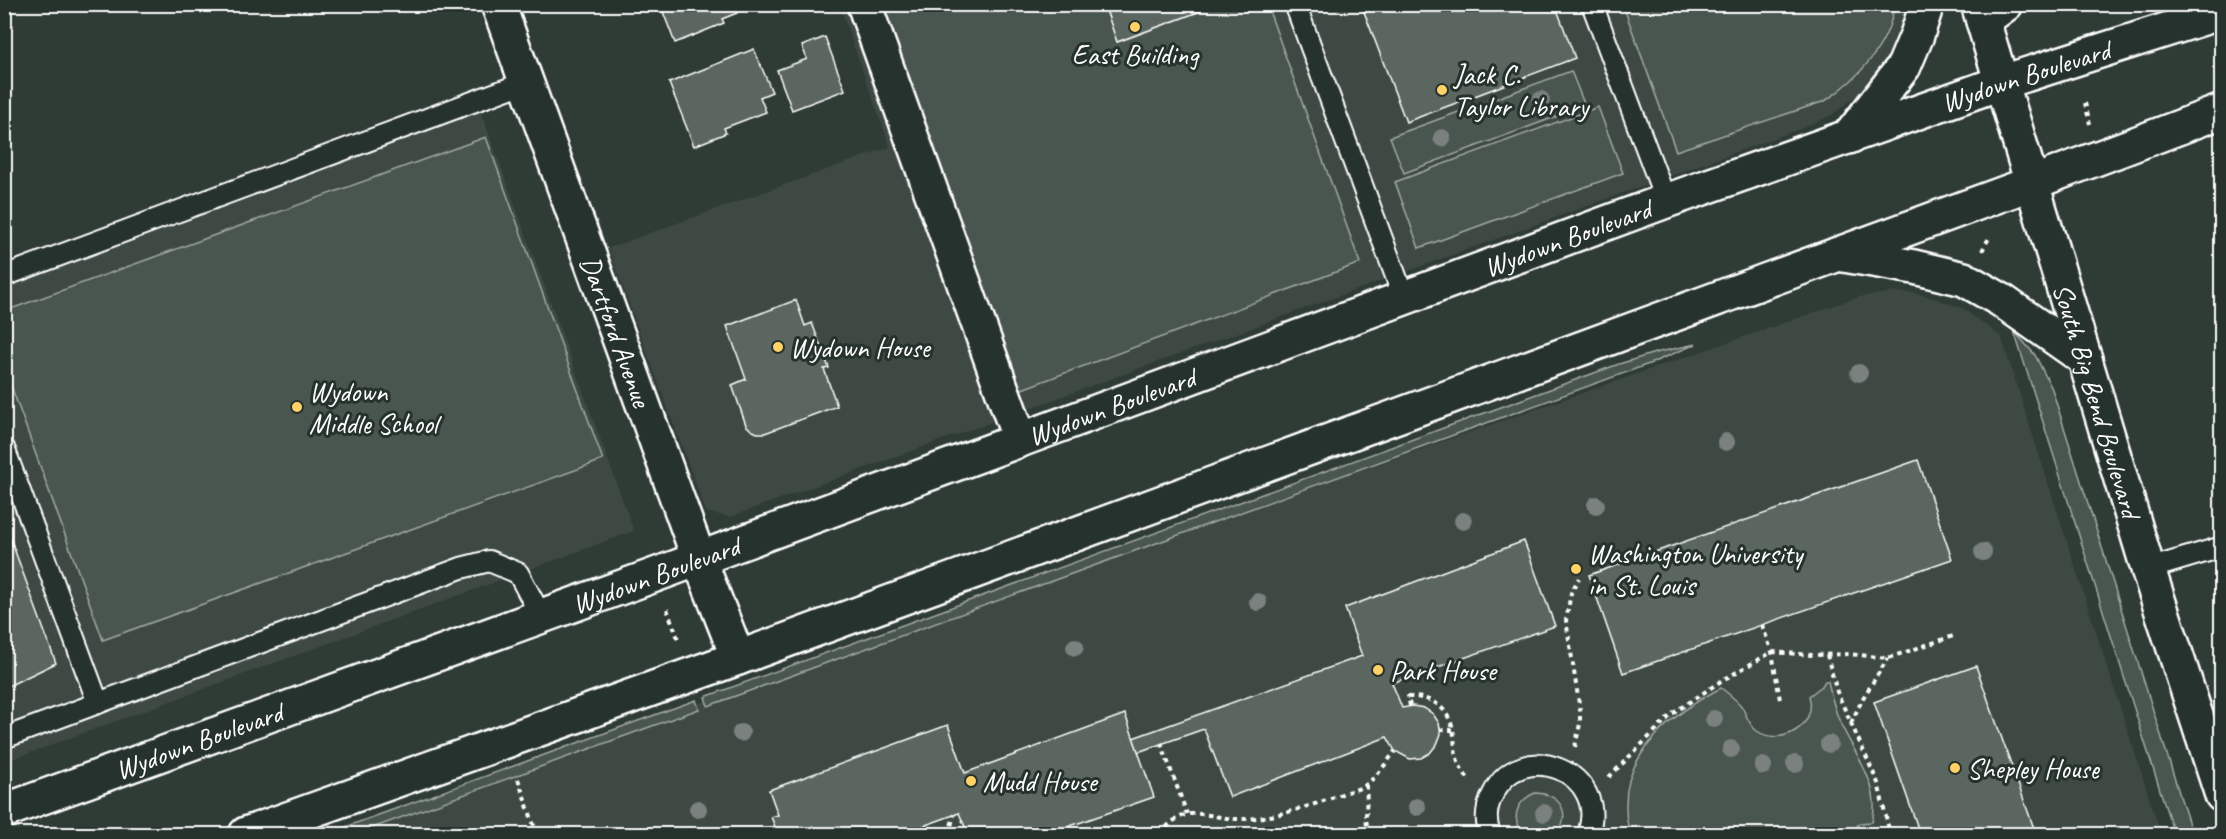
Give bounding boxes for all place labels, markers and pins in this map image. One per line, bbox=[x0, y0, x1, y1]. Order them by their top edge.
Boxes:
marker: East Building bbox=[1128, 20, 1142, 34]
place label: East Building bbox=[1072, 37, 1200, 72]
place label: Jack C. Taylor Library bbox=[1452, 57, 1591, 124]
marker: Jack C. Taylor Library bbox=[1435, 83, 1449, 97]
place label: Wydown House bbox=[790, 330, 932, 365]
marker: Wydown House bbox=[771, 340, 785, 354]
place label: Wydown Middle School bbox=[309, 374, 443, 441]
marker: Wydown Middle School bbox=[290, 400, 304, 414]
place label: Washington University in St. Louis bbox=[1588, 536, 1805, 603]
marker: Washington University in St. Louis bbox=[1569, 562, 1583, 576]
place label: Park House bbox=[1390, 653, 1498, 688]
marker: Park House bbox=[1371, 663, 1385, 677]
place label: Shepley House bbox=[1967, 751, 2101, 786]
marker: Shepley House bbox=[1948, 761, 1962, 775]
place label: Mudd House bbox=[983, 764, 1099, 799]
marker: Mudd House bbox=[964, 774, 978, 788]

